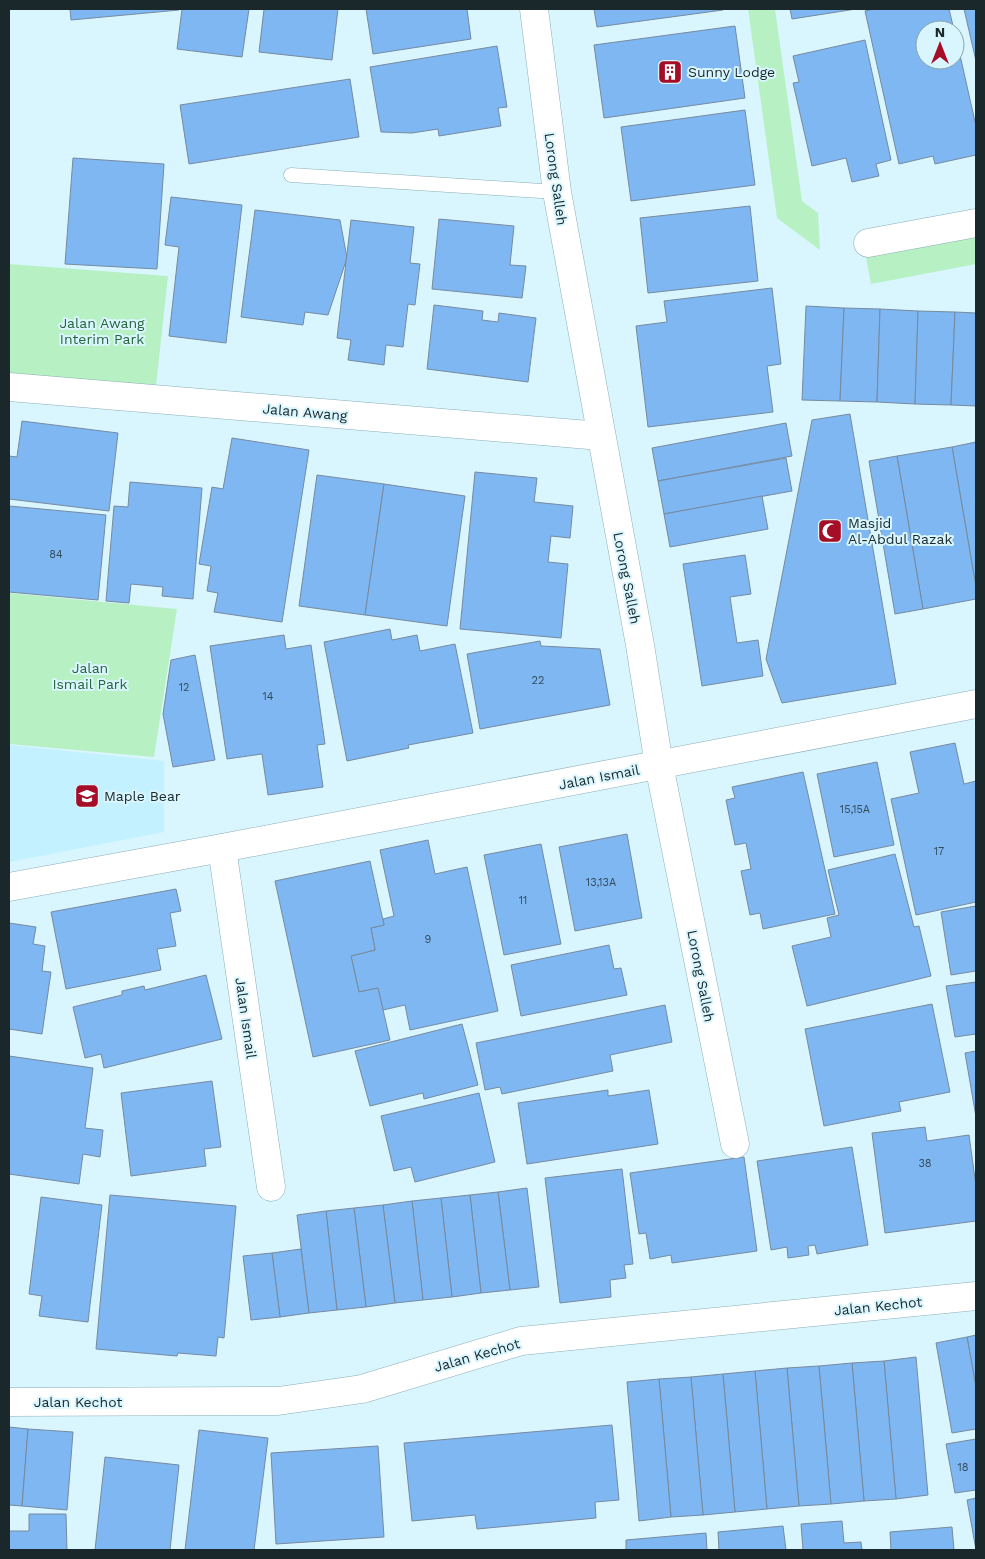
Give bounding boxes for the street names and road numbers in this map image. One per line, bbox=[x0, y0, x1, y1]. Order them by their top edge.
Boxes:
street label: Lorong Salleh bbox=[542, 132, 570, 226]
street label: Jalan Awang bbox=[262, 400, 349, 424]
street label: Lorong Salleh bbox=[610, 531, 644, 625]
street label: Jalan Ismail bbox=[557, 761, 641, 793]
street label: Lorong Salleh bbox=[684, 929, 718, 1023]
street label: Jalan Ismail bbox=[232, 976, 260, 1060]
street label: Jalan Kechot bbox=[833, 1293, 923, 1319]
street label: Jalan Kechot bbox=[432, 1335, 522, 1375]
street label: Jalan Kechot bbox=[34, 1394, 122, 1410]

